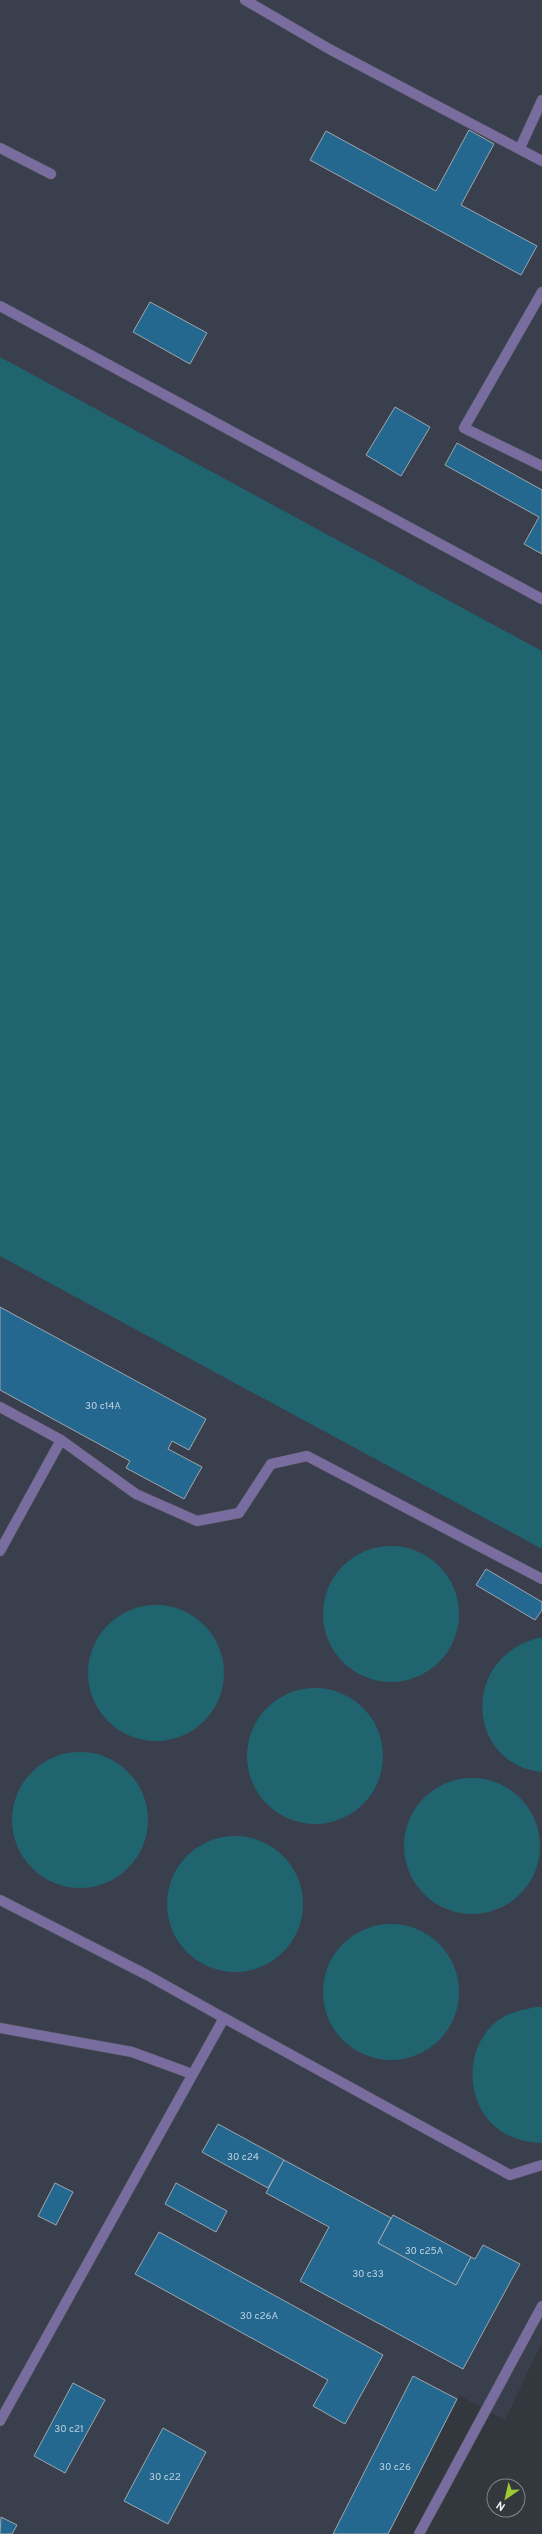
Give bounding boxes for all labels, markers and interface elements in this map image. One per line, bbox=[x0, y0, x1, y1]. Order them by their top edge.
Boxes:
house number: 30 с14А bbox=[85, 1400, 121, 1413]
house number: 30 с24 bbox=[227, 2151, 259, 2164]
house number: 30 с25А bbox=[405, 2245, 444, 2258]
house number: 30 с33 bbox=[352, 2268, 384, 2281]
house number: 30 с26А bbox=[240, 2310, 278, 2323]
house number: 30 с21 bbox=[54, 2423, 84, 2436]
house number: 30 с26 bbox=[379, 2461, 411, 2474]
house number: 30 с22 bbox=[149, 2471, 181, 2484]
north arrow bbox=[486, 2478, 526, 2518]
text: N bbox=[494, 2497, 508, 2513]

